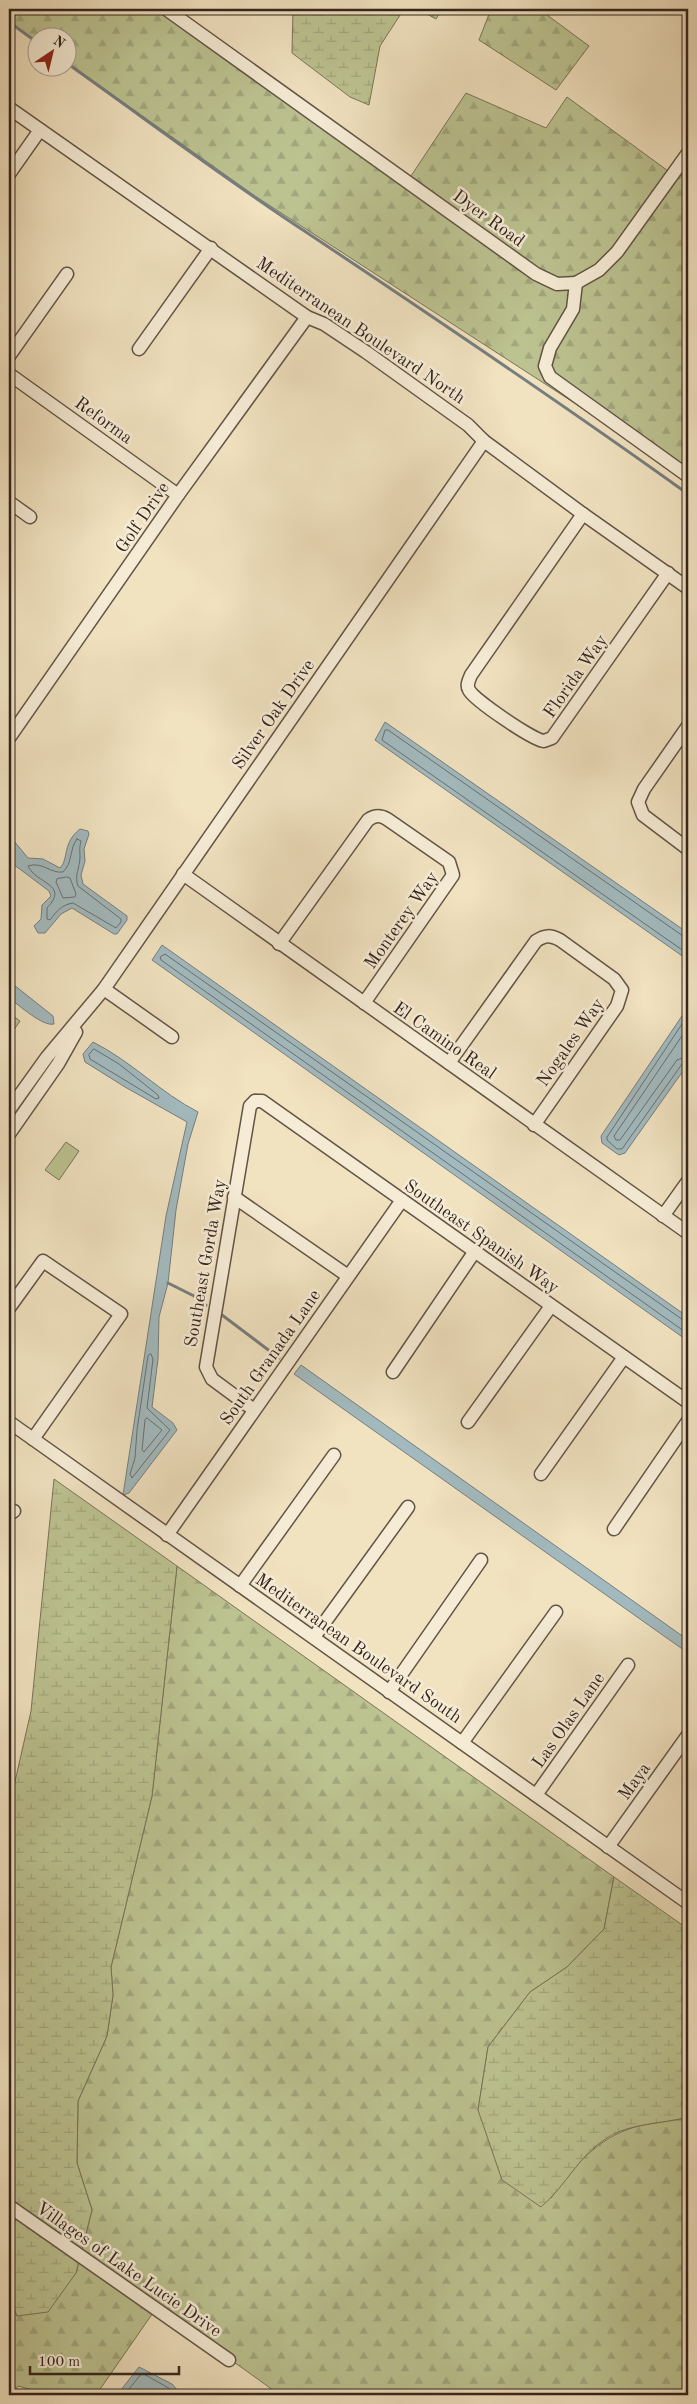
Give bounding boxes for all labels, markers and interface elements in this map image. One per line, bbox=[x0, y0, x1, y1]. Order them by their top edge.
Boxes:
north arrow bbox=[28, 28, 78, 78]
text: N bbox=[50, 33, 68, 51]
street label: Dyer Road bbox=[449, 187, 527, 251]
street label: Mediterranean Boulevard North bbox=[253, 254, 468, 408]
street label: Reforma bbox=[71, 394, 136, 448]
street label: Golf Drive bbox=[113, 479, 173, 556]
street label: Florida Way bbox=[540, 631, 611, 722]
street label: Silver Oak Drive bbox=[229, 656, 318, 773]
street label: Monterey Way bbox=[362, 868, 442, 973]
street label: Nogales Way bbox=[534, 995, 608, 1090]
street label: El Camino Real bbox=[390, 999, 499, 1083]
street label: Southeast Spanish Way bbox=[401, 1176, 563, 1297]
street label: Southeast Gorda Way bbox=[182, 1177, 230, 1349]
street label: South Granada Lane bbox=[217, 1286, 324, 1429]
street label: Mediterranean Boulevard South bbox=[252, 1571, 465, 1727]
street label: Las Olas Lane bbox=[529, 1670, 608, 1772]
street label: Maya bbox=[615, 1759, 654, 1804]
street label: Villages of Lake Lucie Drive bbox=[32, 2199, 224, 2341]
scale bar bbox=[30, 2344, 179, 2376]
text: 100 m bbox=[38, 2355, 80, 2370]

